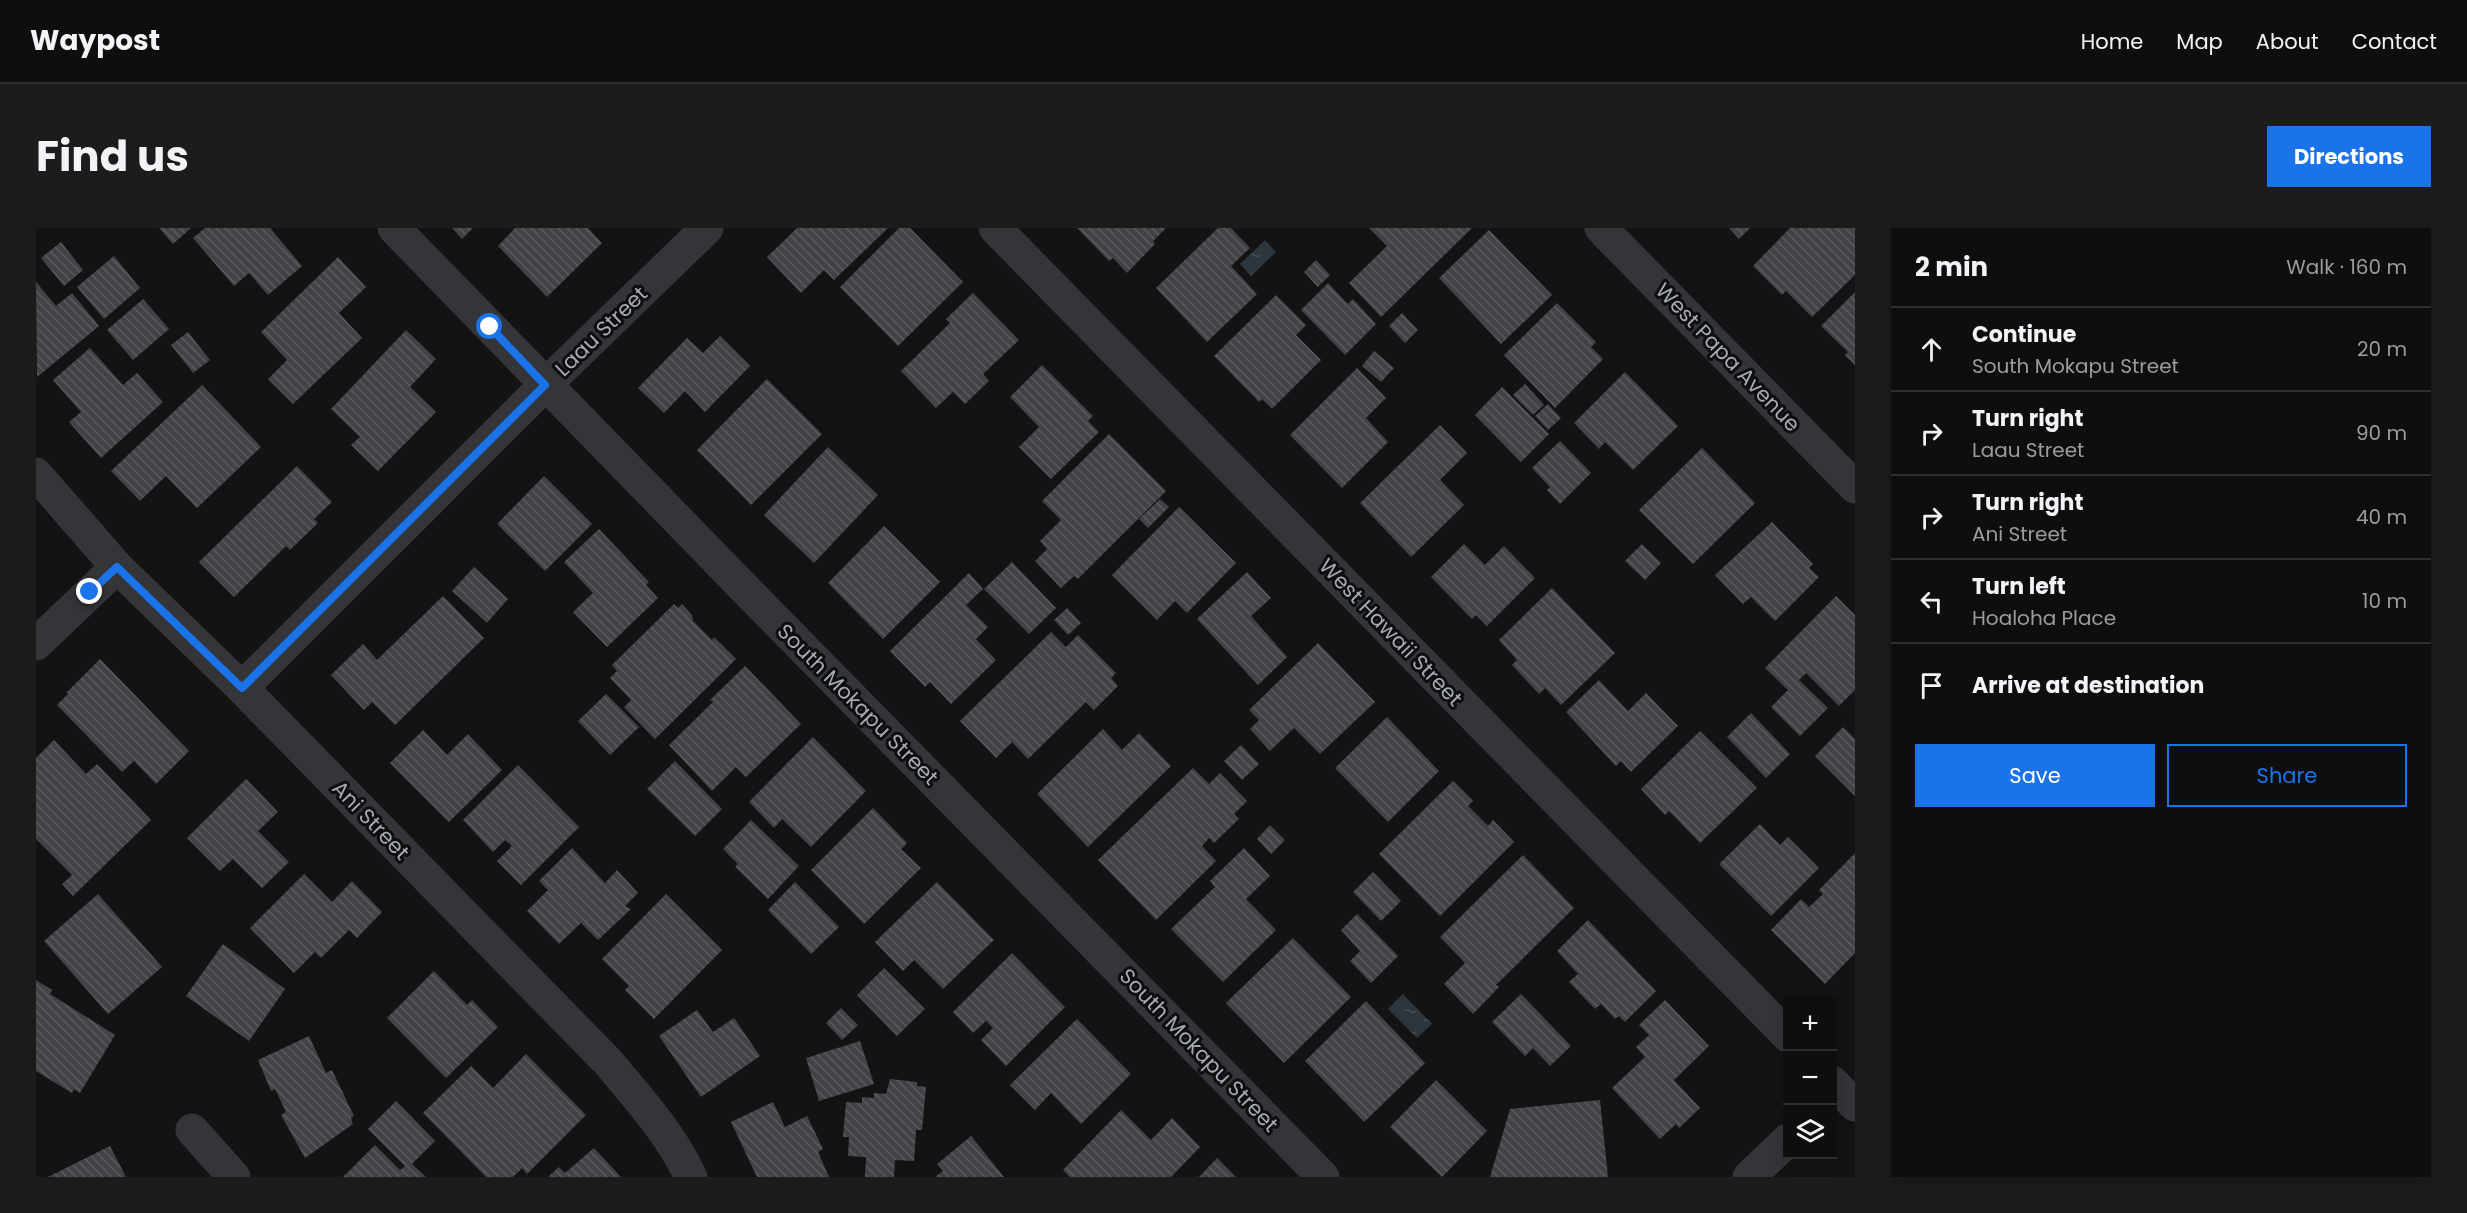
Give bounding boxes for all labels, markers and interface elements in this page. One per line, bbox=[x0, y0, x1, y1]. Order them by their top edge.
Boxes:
text: Waypost bbox=[30, 21, 160, 60]
text: Home bbox=[2081, 27, 2143, 56]
text: Map bbox=[2176, 27, 2223, 56]
text: About bbox=[2256, 27, 2319, 56]
text: Contact bbox=[2352, 27, 2437, 56]
button: Directions bbox=[2267, 126, 2431, 187]
text: Find us bbox=[36, 127, 189, 186]
text: 2 min bbox=[1915, 249, 1988, 285]
text: Walk · 160 m bbox=[2286, 253, 2407, 281]
street label: West Papa Avenue bbox=[1649, 276, 1807, 438]
street label: Laau Street bbox=[548, 280, 654, 382]
route start bbox=[476, 313, 502, 339]
text: Continue bbox=[1972, 319, 2076, 350]
icon: ahead bbox=[1915, 333, 1948, 366]
text: 20 m bbox=[2357, 335, 2407, 363]
text: South Mokapu Street bbox=[1972, 352, 2179, 380]
text: Turn right bbox=[1972, 403, 2083, 434]
icon: right bbox=[1915, 417, 1948, 450]
text: 90 m bbox=[2356, 419, 2407, 447]
text: Laau Street bbox=[1972, 436, 2084, 464]
text: Turn right bbox=[1972, 487, 2083, 518]
icon: right bbox=[1915, 501, 1948, 534]
text: 40 m bbox=[2356, 503, 2407, 531]
text: Ani Street bbox=[1972, 520, 2067, 548]
street label: West Hawaii Street bbox=[1313, 552, 1469, 712]
text: Turn left bbox=[1972, 571, 2066, 602]
route end bbox=[76, 578, 102, 604]
icon: left bbox=[1915, 585, 1948, 618]
text: 10 m bbox=[2362, 587, 2407, 615]
text: Hoaloha Place bbox=[1972, 604, 2116, 632]
street label: South Mokapu Street bbox=[771, 617, 945, 791]
icon: arrive bbox=[1915, 669, 1948, 702]
text: Arrive at destination bbox=[1972, 670, 2204, 701]
button: Save bbox=[1915, 744, 2155, 807]
button: Share bbox=[2167, 744, 2407, 807]
street label: Ani Street bbox=[326, 774, 416, 866]
street label: South Mokapu Street bbox=[1113, 962, 1285, 1138]
map controls bbox=[1783, 997, 1837, 1159]
button: + bbox=[1783, 997, 1837, 1051]
button: − bbox=[1783, 1051, 1837, 1105]
button: layers bbox=[1783, 1105, 1837, 1159]

